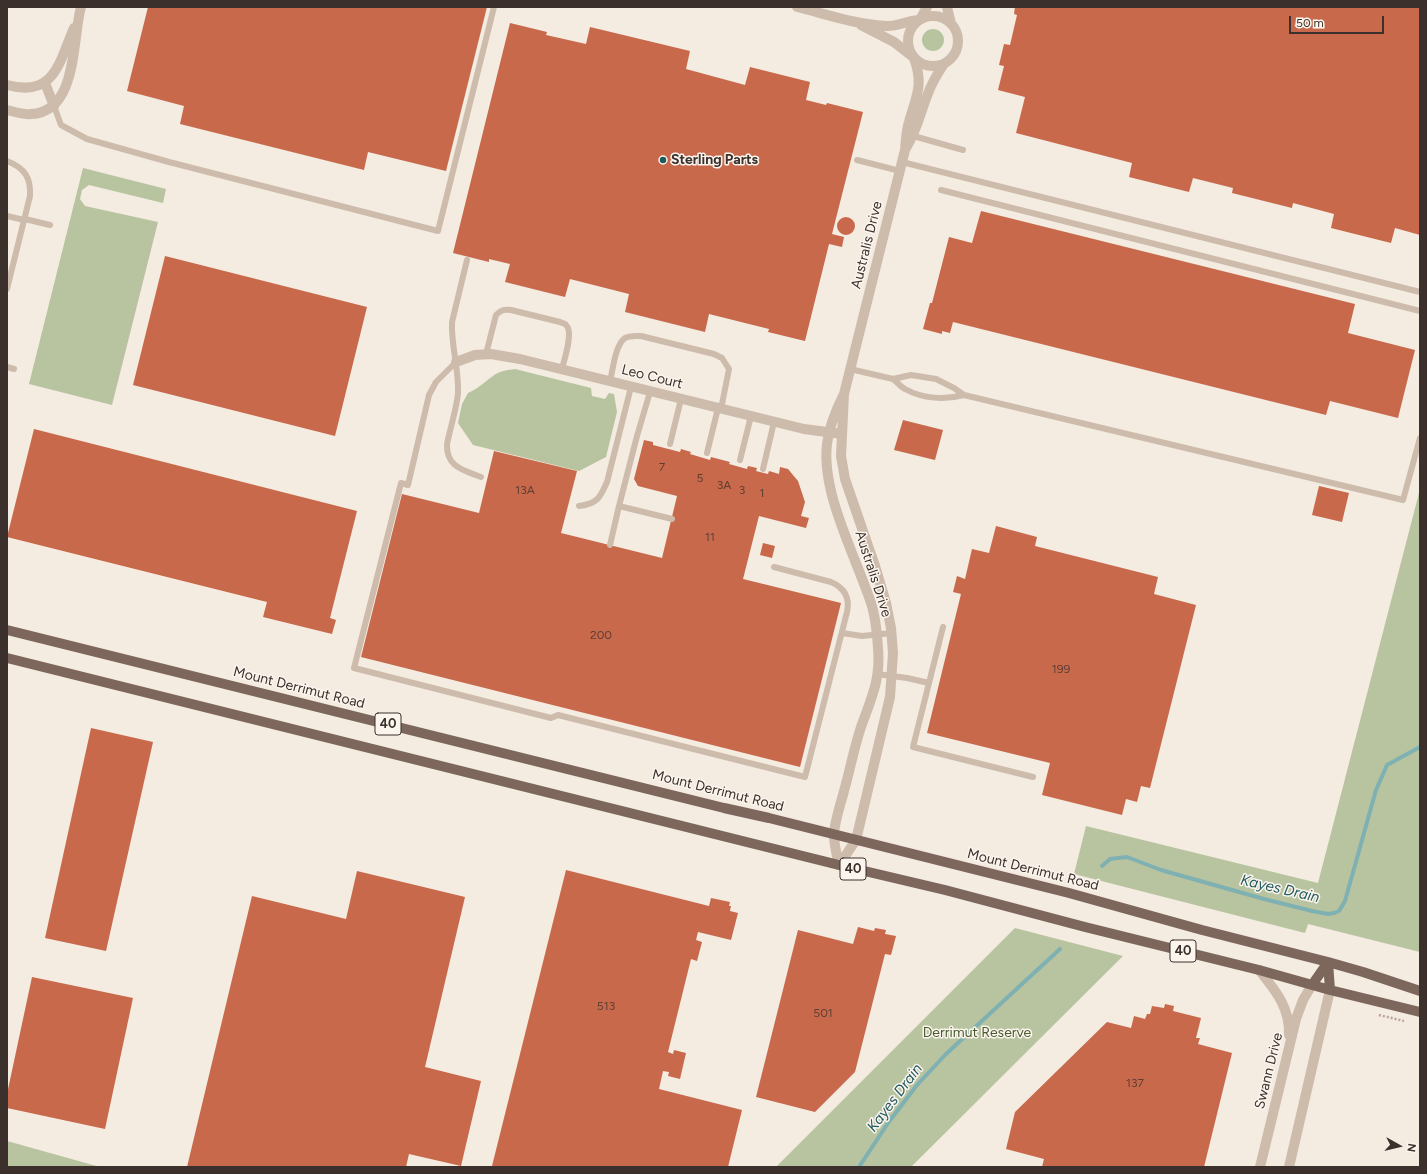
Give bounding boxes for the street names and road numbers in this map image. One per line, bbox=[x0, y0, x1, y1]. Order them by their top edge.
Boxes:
street label: Australis Drive bbox=[848, 199, 886, 291]
street label: Leo Court bbox=[620, 361, 684, 393]
street label: Australis Drive bbox=[851, 529, 895, 619]
street label: Mount Derrimut Road bbox=[231, 664, 367, 712]
road number: 40 bbox=[375, 713, 401, 735]
street label: Mount Derrimut Road bbox=[650, 767, 786, 815]
street label: Mount Derrimut Road bbox=[965, 846, 1101, 894]
road number: 40 bbox=[840, 858, 866, 880]
road number: 40 bbox=[1170, 940, 1196, 962]
street label: Swann Drive bbox=[1251, 1031, 1287, 1111]

